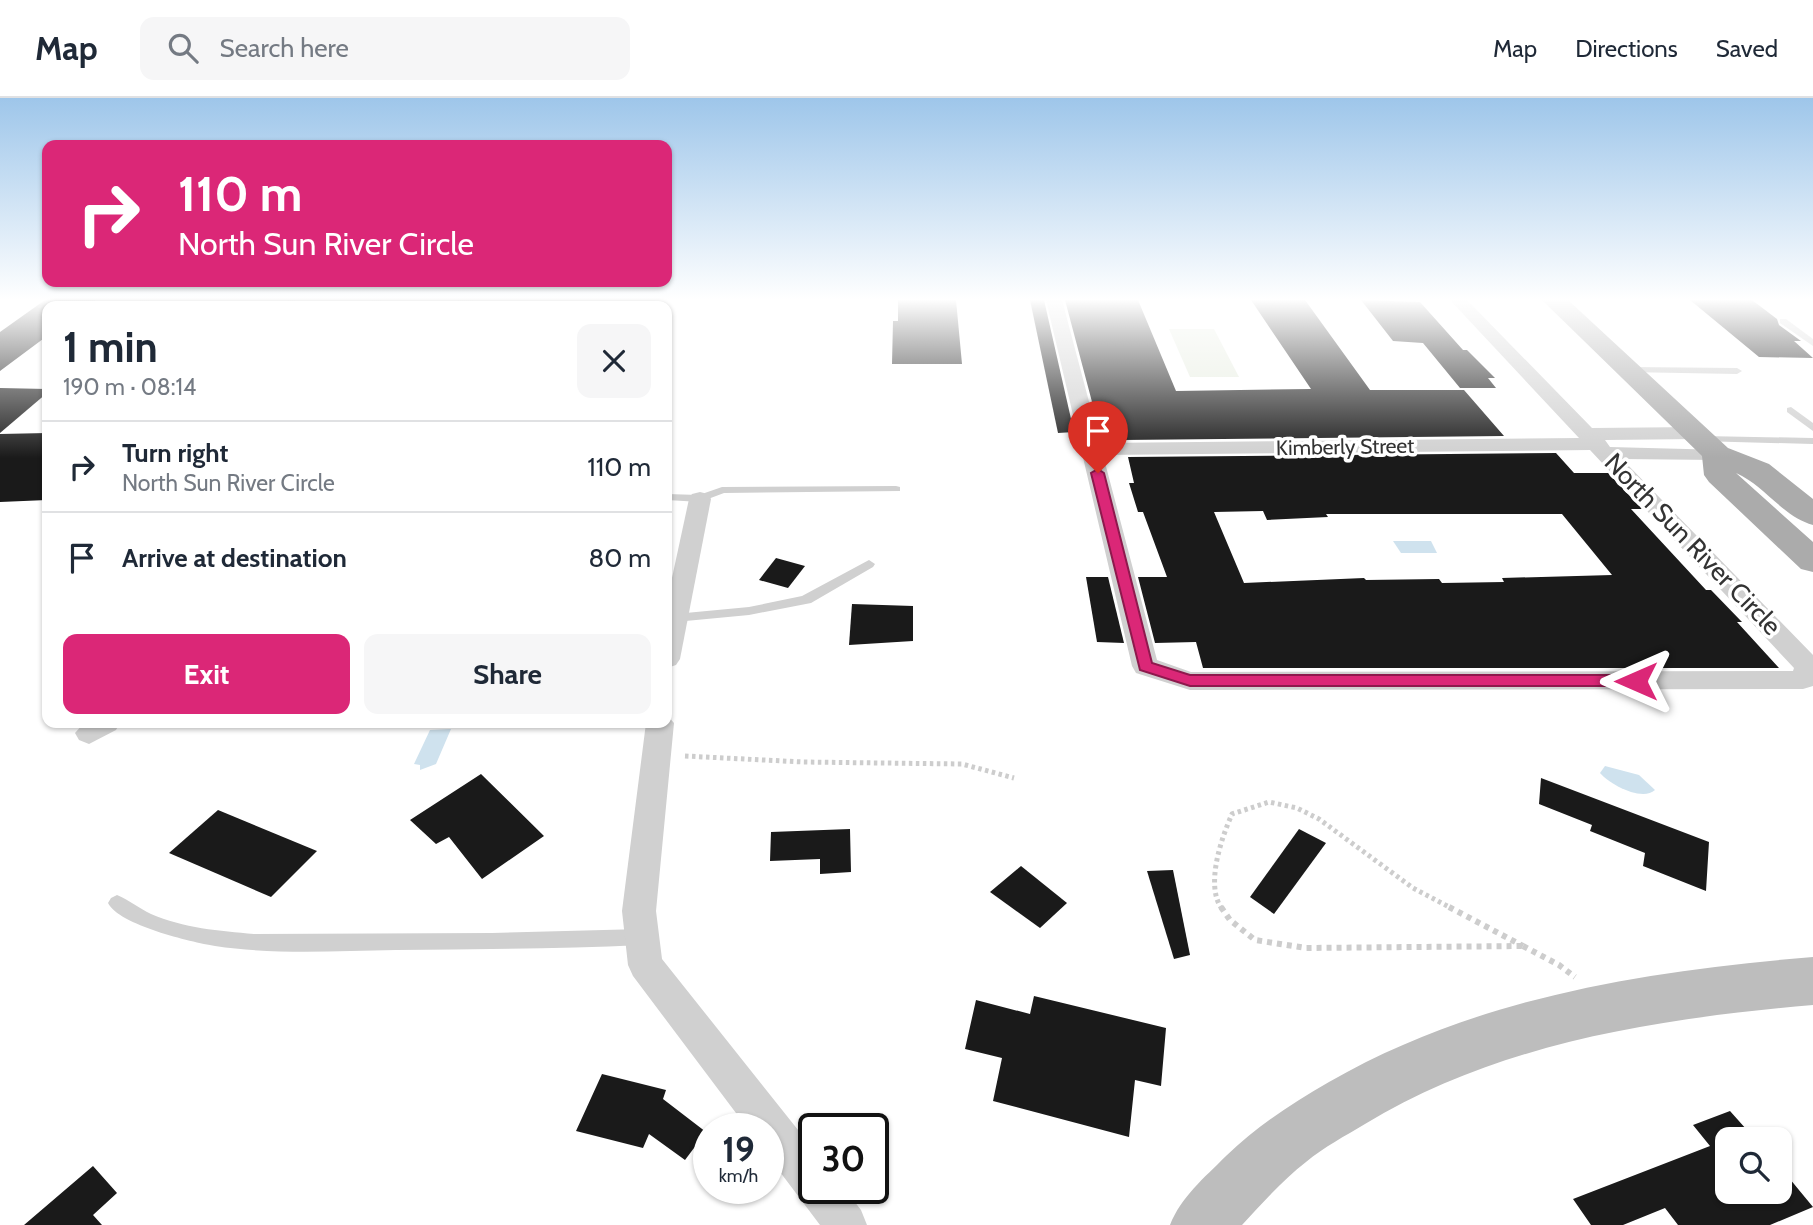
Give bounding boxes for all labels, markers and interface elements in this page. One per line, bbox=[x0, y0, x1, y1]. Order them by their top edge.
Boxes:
search box bbox=[140, 17, 630, 80]
text: Map bbox=[35, 28, 98, 68]
icon: search bbox=[164, 29, 202, 67]
text: Search here bbox=[220, 32, 349, 64]
text: Map bbox=[1493, 34, 1537, 63]
text: Directions bbox=[1575, 34, 1678, 63]
text: Saved bbox=[1716, 34, 1778, 63]
text: 110 m bbox=[178, 164, 302, 223]
icon: right bbox=[63, 168, 154, 259]
text: North Sun River Circle bbox=[178, 224, 474, 263]
text: 1 min bbox=[63, 321, 158, 373]
button: close bbox=[577, 324, 651, 398]
text: 190 m · 08:14 bbox=[63, 373, 196, 401]
pin bbox=[1068, 401, 1128, 473]
icon: arrive bbox=[1079, 412, 1117, 450]
street label: Kimberly Street bbox=[1276, 433, 1414, 460]
text: Turn right bbox=[122, 437, 228, 469]
street label: North Sun River Circle bbox=[1598, 446, 1788, 642]
icon: right bbox=[63, 448, 101, 486]
text: 110 m bbox=[587, 451, 651, 483]
text: North Sun River Circle bbox=[122, 469, 335, 497]
icon: arrive bbox=[63, 539, 101, 577]
text: Arrive at destination bbox=[122, 542, 347, 574]
text: 80 m bbox=[588, 542, 651, 574]
button: Exit bbox=[63, 634, 350, 714]
button: Share bbox=[364, 634, 651, 714]
position arrow bbox=[1599, 644, 1673, 718]
speed limit sign: 30 bbox=[798, 1113, 889, 1204]
map controls bbox=[1715, 1127, 1792, 1204]
button: search bbox=[1715, 1127, 1792, 1204]
text: 19 bbox=[722, 1128, 755, 1171]
text: km/h bbox=[719, 1165, 758, 1187]

